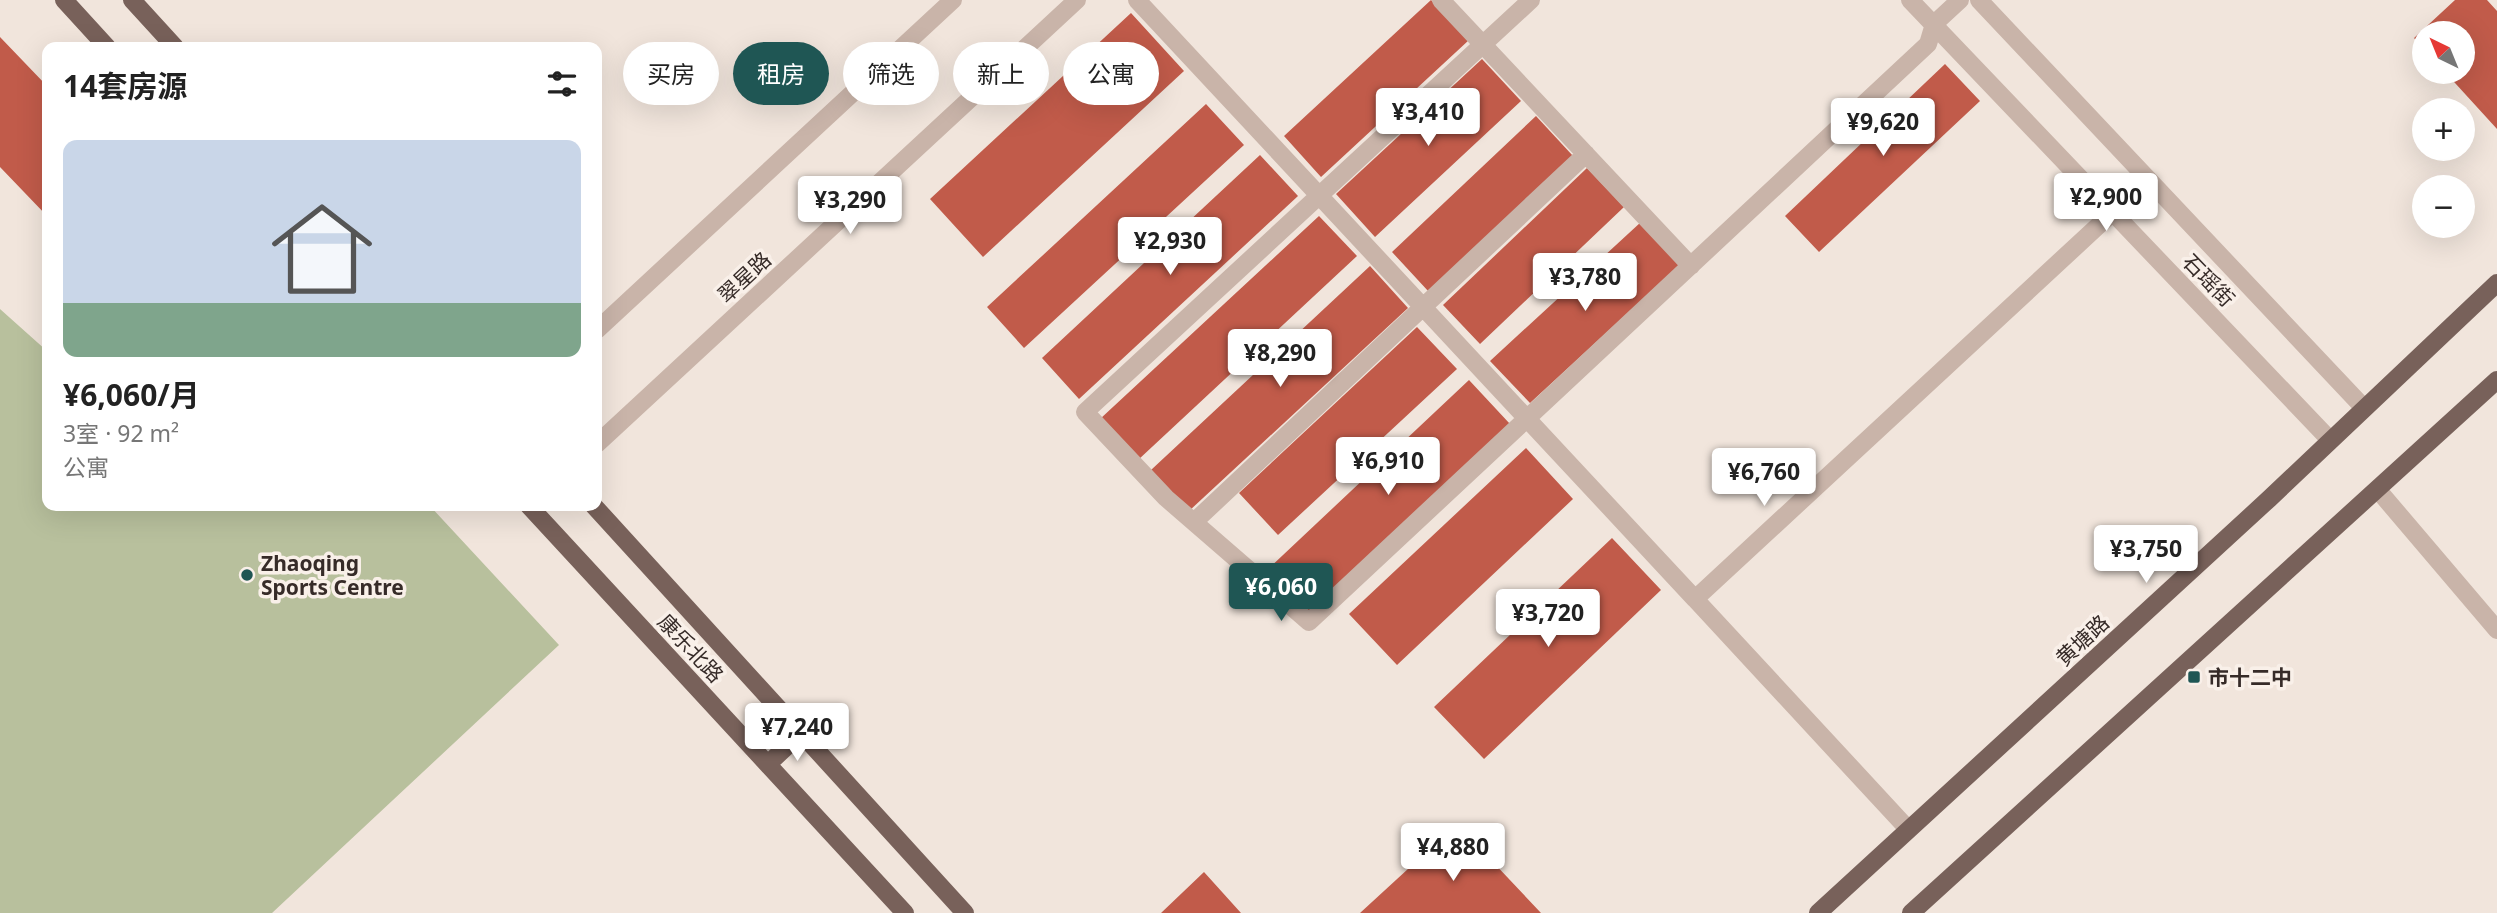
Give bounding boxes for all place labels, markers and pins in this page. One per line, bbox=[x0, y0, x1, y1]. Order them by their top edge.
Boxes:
pin: ¥3,410 bbox=[1371, 88, 1485, 148]
pin: ¥9,620 bbox=[1826, 99, 1940, 158]
pin: ¥2,900 bbox=[2049, 174, 2163, 233]
pin: ¥3,290 bbox=[793, 176, 907, 236]
pin: ¥2,930 bbox=[1113, 218, 1227, 277]
pin: ¥3,780 bbox=[1528, 254, 1642, 313]
pin: ¥8,290 bbox=[1223, 330, 1337, 389]
pin: ¥6,910 bbox=[1331, 438, 1445, 497]
pin: ¥6,760 bbox=[1707, 448, 1821, 508]
pin: ¥3,750 bbox=[2089, 526, 2203, 585]
place label: Zhaoqing Sports Centre bbox=[261, 549, 404, 601]
pin: ¥6,060 bbox=[1224, 564, 1338, 623]
marker: Zhaoqing Sports Centre bbox=[239, 567, 255, 583]
pin: ¥3,720 bbox=[1491, 590, 1605, 649]
place label: 市十二中 bbox=[2208, 663, 2292, 691]
marker: 市十二中 bbox=[2186, 669, 2202, 685]
pin: ¥7,240 bbox=[740, 704, 854, 763]
pin: ¥4,880 bbox=[1396, 824, 1510, 883]

